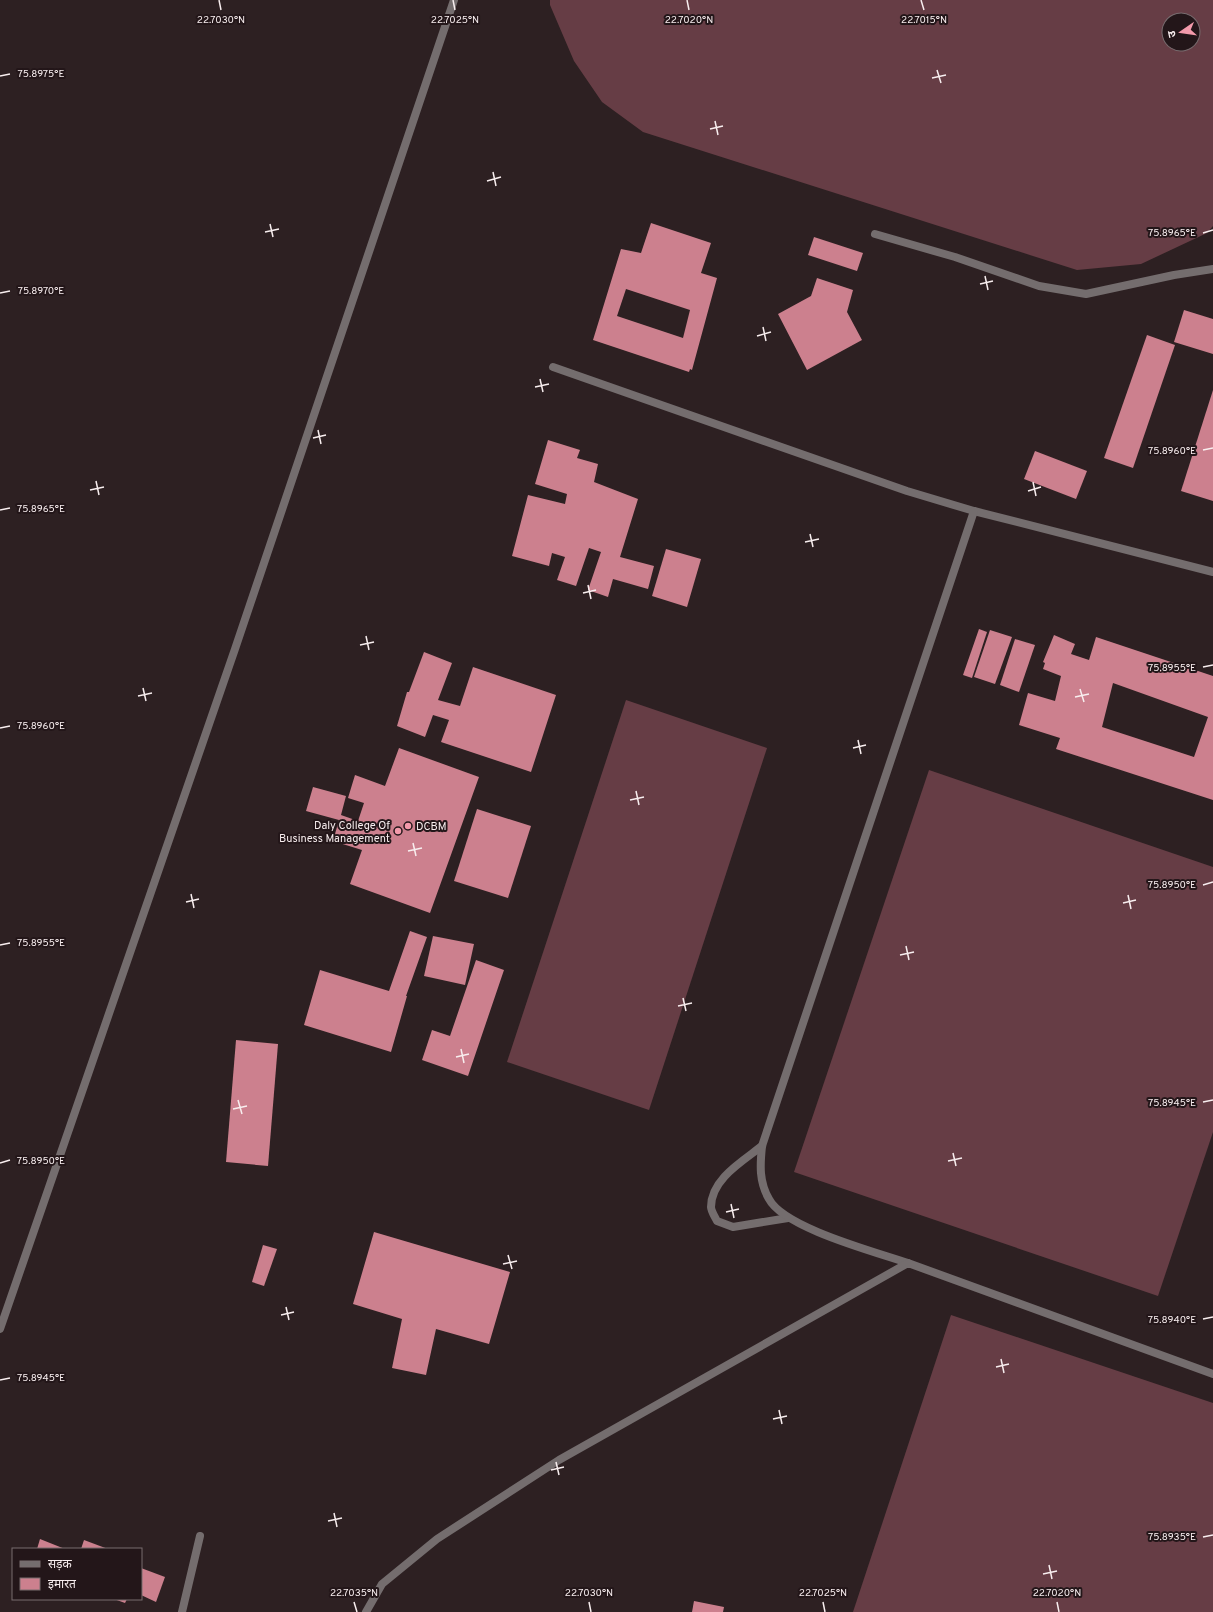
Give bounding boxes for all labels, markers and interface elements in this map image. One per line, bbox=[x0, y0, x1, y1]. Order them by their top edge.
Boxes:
north arrow bbox=[1161, 12, 1201, 52]
text: 22.7030°N bbox=[197, 14, 245, 27]
text: 22.7025°N bbox=[431, 14, 479, 27]
text: 22.7020°N bbox=[665, 14, 713, 27]
text: 22.7015°N bbox=[901, 14, 947, 27]
text: उ bbox=[1165, 29, 1180, 39]
text: 75.8975°E bbox=[18, 68, 64, 81]
text: 75.8965°E bbox=[1148, 227, 1196, 240]
text: 75.8970°E bbox=[18, 285, 64, 298]
text: 75.8960°E bbox=[1148, 445, 1196, 458]
text: 75.8965°E bbox=[17, 503, 65, 516]
text: 75.8955°E bbox=[1148, 662, 1196, 675]
text: 75.8960°E bbox=[17, 720, 65, 733]
place label: Daly College Of Business Management bbox=[279, 819, 390, 846]
place label: DCBM bbox=[416, 820, 447, 834]
marker: DCBM bbox=[403, 821, 413, 831]
marker: Daly College Of Business Management bbox=[393, 826, 403, 836]
text: 75.8950°E bbox=[1148, 879, 1196, 892]
text: 75.8955°E bbox=[17, 937, 65, 950]
text: 75.8945°E bbox=[1148, 1097, 1196, 1110]
text: 75.8950°E bbox=[17, 1155, 65, 1168]
text: 75.8940°E bbox=[1148, 1314, 1196, 1327]
text: 75.8945°E bbox=[17, 1372, 65, 1385]
text: 75.8935°E bbox=[1148, 1531, 1196, 1544]
legend bbox=[12, 1548, 142, 1600]
text: सड़क bbox=[48, 1557, 73, 1573]
text: इमारत bbox=[48, 1577, 77, 1593]
text: 22.7035°N bbox=[330, 1587, 378, 1600]
text: 22.7030°N bbox=[565, 1587, 613, 1600]
text: 22.7025°N bbox=[799, 1587, 847, 1600]
text: 22.7020°N bbox=[1033, 1587, 1081, 1600]

